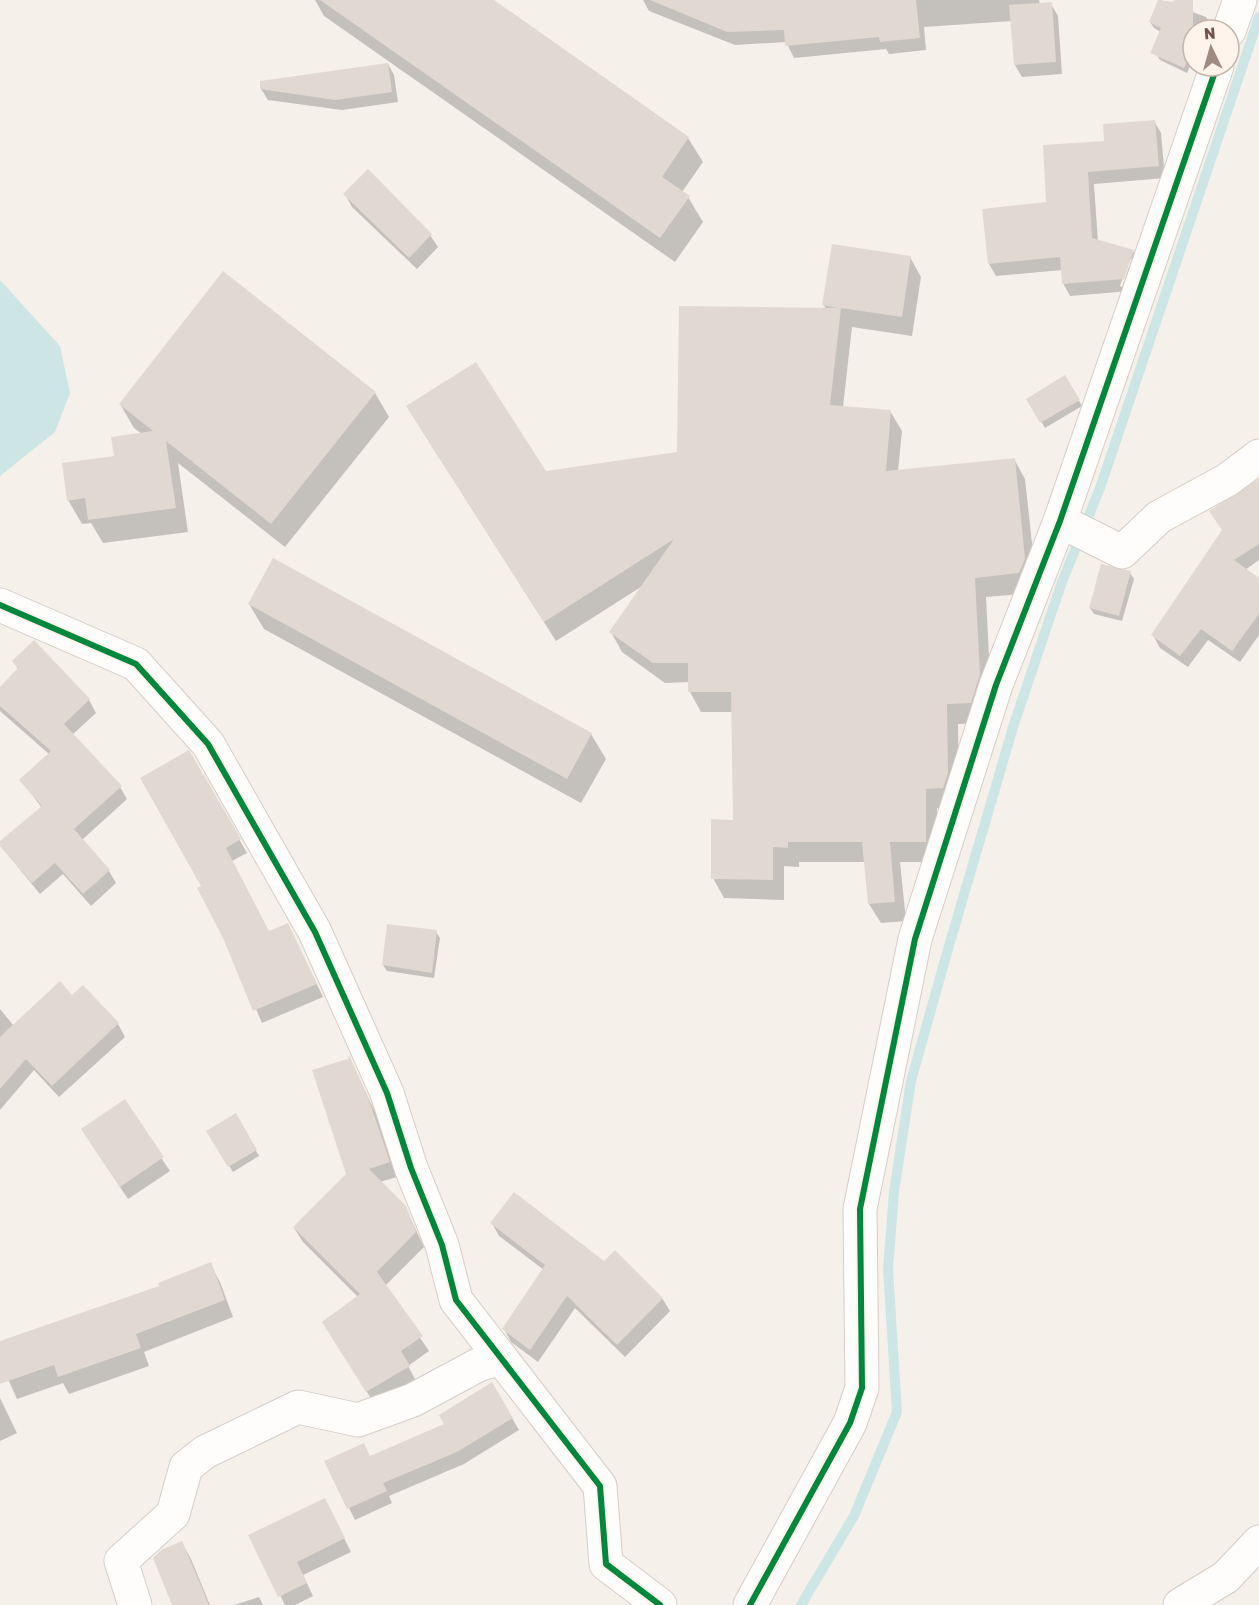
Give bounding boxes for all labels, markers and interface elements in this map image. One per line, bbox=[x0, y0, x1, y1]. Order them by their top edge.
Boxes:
north arrow bbox=[1181, 18, 1241, 78]
text: N bbox=[1203, 24, 1216, 44]

